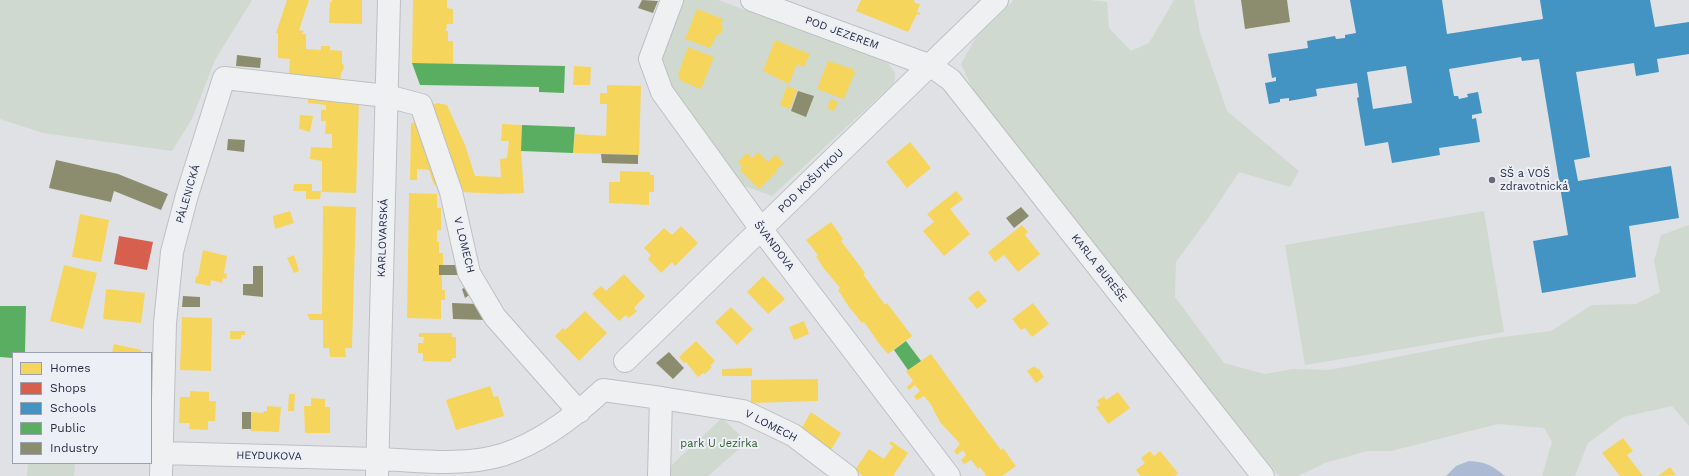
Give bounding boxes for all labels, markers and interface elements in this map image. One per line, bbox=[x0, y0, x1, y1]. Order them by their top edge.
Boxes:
street label: POD JEZEREM bbox=[803, 14, 881, 52]
street label: POD KOŠUTKOU bbox=[775, 146, 847, 216]
street label: PÁLENICKÁ bbox=[173, 163, 203, 225]
place label: SŠ a VOŠ zdravotnická bbox=[1500, 167, 1568, 193]
marker: SŠ a VOŠ zdravotnická bbox=[1487, 175, 1497, 185]
street label: KARLOVARSKÁ bbox=[375, 198, 391, 278]
street label: V LOMECH bbox=[451, 216, 477, 274]
street label: ŠVANDOVA bbox=[751, 219, 797, 273]
street label: KARLA BUREŠE bbox=[1068, 231, 1130, 305]
legend bbox=[12, 352, 152, 464]
text: Homes bbox=[50, 361, 91, 375]
text: Shops bbox=[50, 381, 86, 395]
text: Schools bbox=[50, 401, 96, 415]
street label: V LOMECH bbox=[742, 407, 800, 445]
text: Public bbox=[50, 421, 86, 435]
park label: park U Jezírka bbox=[680, 437, 758, 451]
text: Industry bbox=[50, 441, 98, 455]
street label: HEYDUKOVA bbox=[236, 449, 302, 463]

